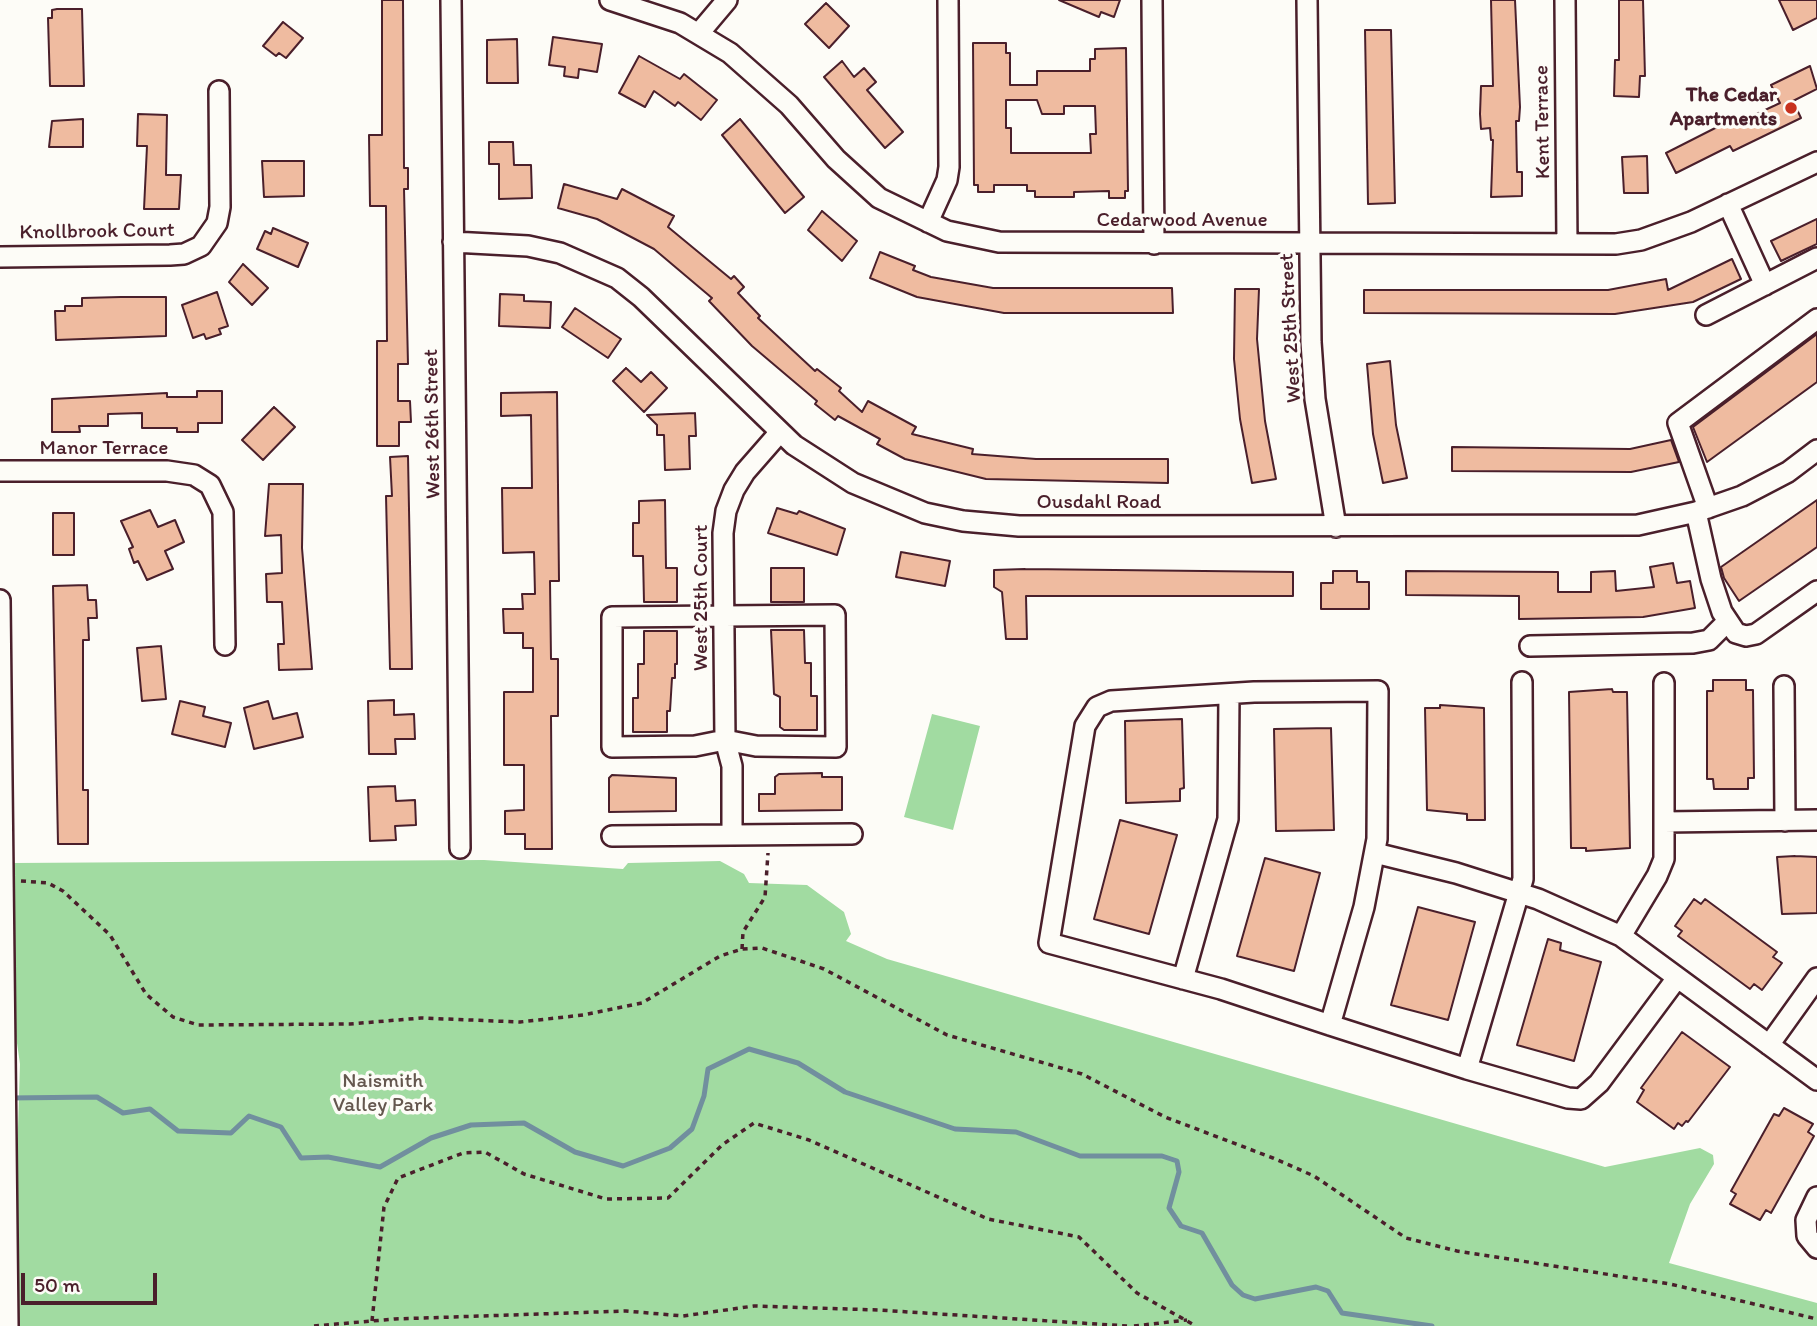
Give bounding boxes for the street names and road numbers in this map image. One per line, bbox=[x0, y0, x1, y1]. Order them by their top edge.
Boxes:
street label: Kent Terrace bbox=[1529, 65, 1557, 179]
street label: Cedarwood Avenue bbox=[1096, 208, 1268, 234]
street label: Knollbrook Court bbox=[19, 218, 175, 246]
street label: West 25th Street bbox=[1274, 252, 1308, 404]
street label: West 26th Street bbox=[419, 349, 447, 499]
street label: Manor Terrace bbox=[40, 436, 168, 462]
street label: Ousdahl Road bbox=[1037, 490, 1161, 516]
street label: West 25th Court bbox=[689, 525, 715, 671]

